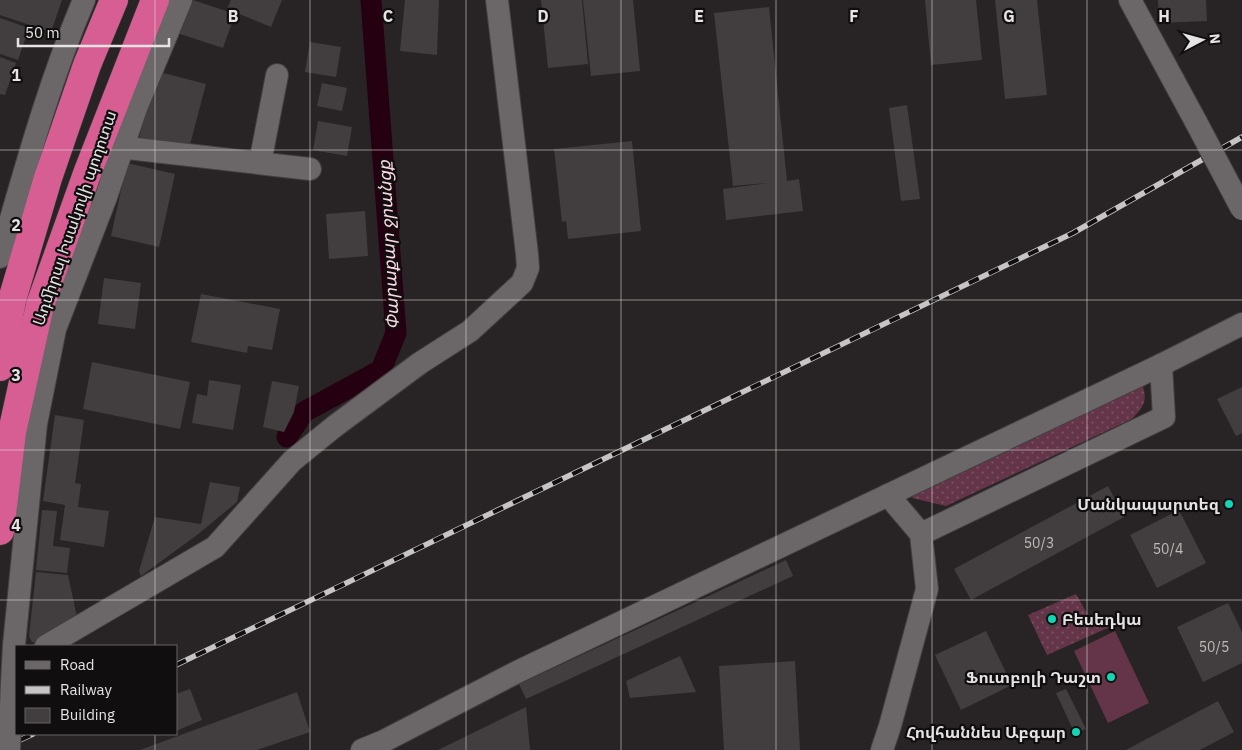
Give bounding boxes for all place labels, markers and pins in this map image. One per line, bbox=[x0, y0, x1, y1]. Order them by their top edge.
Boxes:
place label: Մանկապարտեզ bbox=[1077, 494, 1220, 514]
marker: Մանկապարտեզ bbox=[1223, 498, 1235, 510]
place label: Բեսեդկա bbox=[1062, 609, 1142, 629]
marker: Բեսեդկա bbox=[1046, 613, 1058, 625]
place label: Ֆուտբոլի Դաշտ bbox=[966, 667, 1101, 687]
marker: Ֆուտբոլի Դաշտ bbox=[1105, 671, 1117, 683]
place label: Հովհաննես Աբգար bbox=[906, 722, 1066, 742]
marker: Հովհաննես Աբգար bbox=[1070, 726, 1082, 738]

